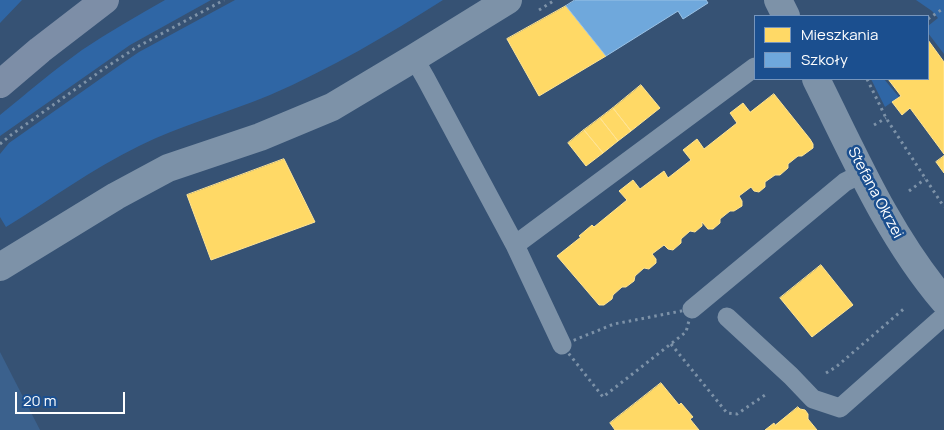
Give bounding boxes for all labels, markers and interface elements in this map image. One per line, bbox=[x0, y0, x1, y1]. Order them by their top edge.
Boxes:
legend bbox=[754, 15, 929, 80]
text: Mieszkania bbox=[801, 24, 878, 45]
text: Szkoły bbox=[801, 49, 848, 70]
street label: Stefana Okrzei bbox=[843, 144, 907, 242]
scale bar bbox=[18, 382, 128, 414]
text: 20 m bbox=[23, 390, 56, 411]

